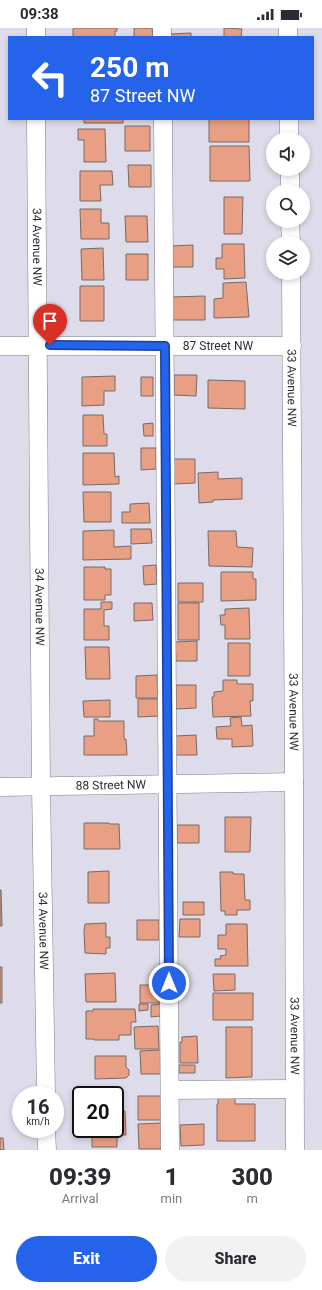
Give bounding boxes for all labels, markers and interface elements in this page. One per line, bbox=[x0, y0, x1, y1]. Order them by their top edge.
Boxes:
text: 09:38 bbox=[20, 5, 59, 23]
text: 250 m bbox=[90, 51, 169, 84]
icon: left bbox=[24, 52, 76, 104]
text: 87 Street NW bbox=[90, 85, 195, 106]
map controls bbox=[266, 132, 310, 280]
button: sound bbox=[266, 132, 310, 176]
button: search bbox=[266, 184, 310, 228]
street label: 34 Avenue NW bbox=[30, 208, 44, 286]
button: layers bbox=[266, 236, 310, 280]
pin bbox=[33, 304, 67, 345]
icon: arrive bbox=[39, 310, 61, 332]
street label: 87 Street NW bbox=[183, 339, 254, 353]
street label: 33 Avenue NW bbox=[284, 349, 299, 427]
street label: 34 Avenue NW bbox=[32, 568, 47, 646]
street label: 33 Avenue NW bbox=[286, 673, 301, 751]
street label: 88 Street NW bbox=[76, 778, 147, 793]
street label: 34 Avenue NW bbox=[36, 892, 51, 970]
position arrow bbox=[148, 962, 190, 1004]
street label: 33 Avenue NW bbox=[288, 997, 302, 1075]
speed limit sign: 20 bbox=[72, 1086, 124, 1138]
text: 16 bbox=[27, 1095, 49, 1119]
text: km/h bbox=[26, 1116, 50, 1127]
text: 09:39 bbox=[49, 1163, 111, 1191]
text: 1 bbox=[164, 1163, 178, 1191]
text: 300 bbox=[231, 1163, 273, 1191]
text: Arrival bbox=[62, 1191, 99, 1206]
text: min bbox=[161, 1191, 182, 1206]
text: m bbox=[246, 1191, 258, 1206]
button: Exit bbox=[16, 1236, 157, 1282]
button: Share bbox=[165, 1236, 306, 1282]

